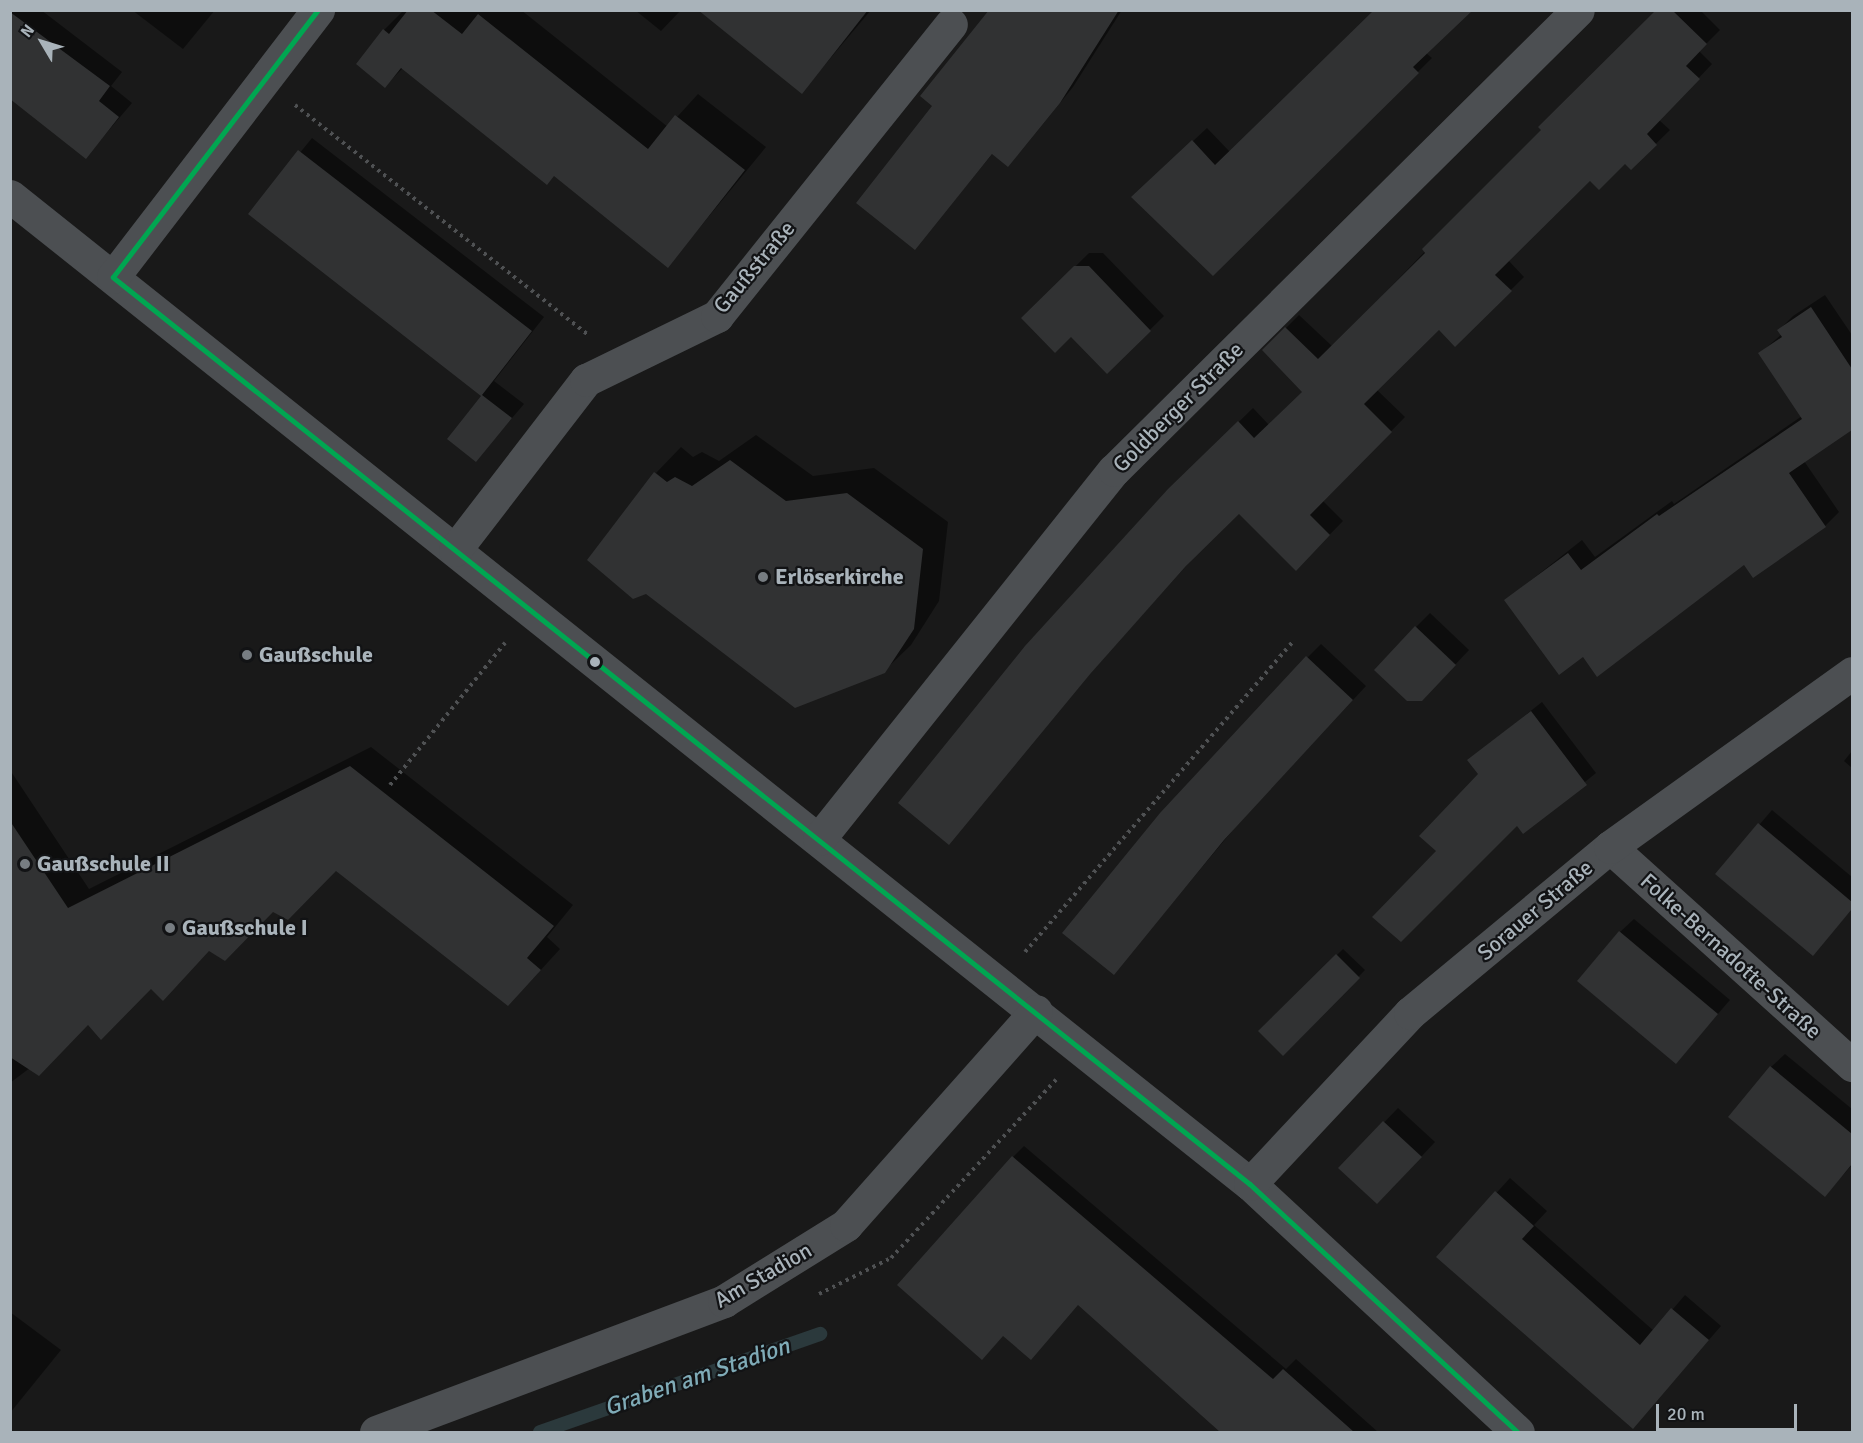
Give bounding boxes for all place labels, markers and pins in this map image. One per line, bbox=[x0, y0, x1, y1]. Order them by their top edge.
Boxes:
place label: Erlöserkirche bbox=[775, 564, 904, 590]
marker: Erlöserkirche bbox=[756, 570, 770, 584]
place label: Gaußschule bbox=[259, 642, 373, 668]
marker: Gaußschule bbox=[240, 648, 254, 662]
unlabelled marker bbox=[589, 656, 601, 668]
place label: Gaußschule II bbox=[37, 851, 170, 877]
marker: Gaußschule II bbox=[18, 857, 32, 871]
place label: Gaußschule I bbox=[182, 915, 308, 941]
marker: Gaußschule I bbox=[163, 921, 177, 935]

